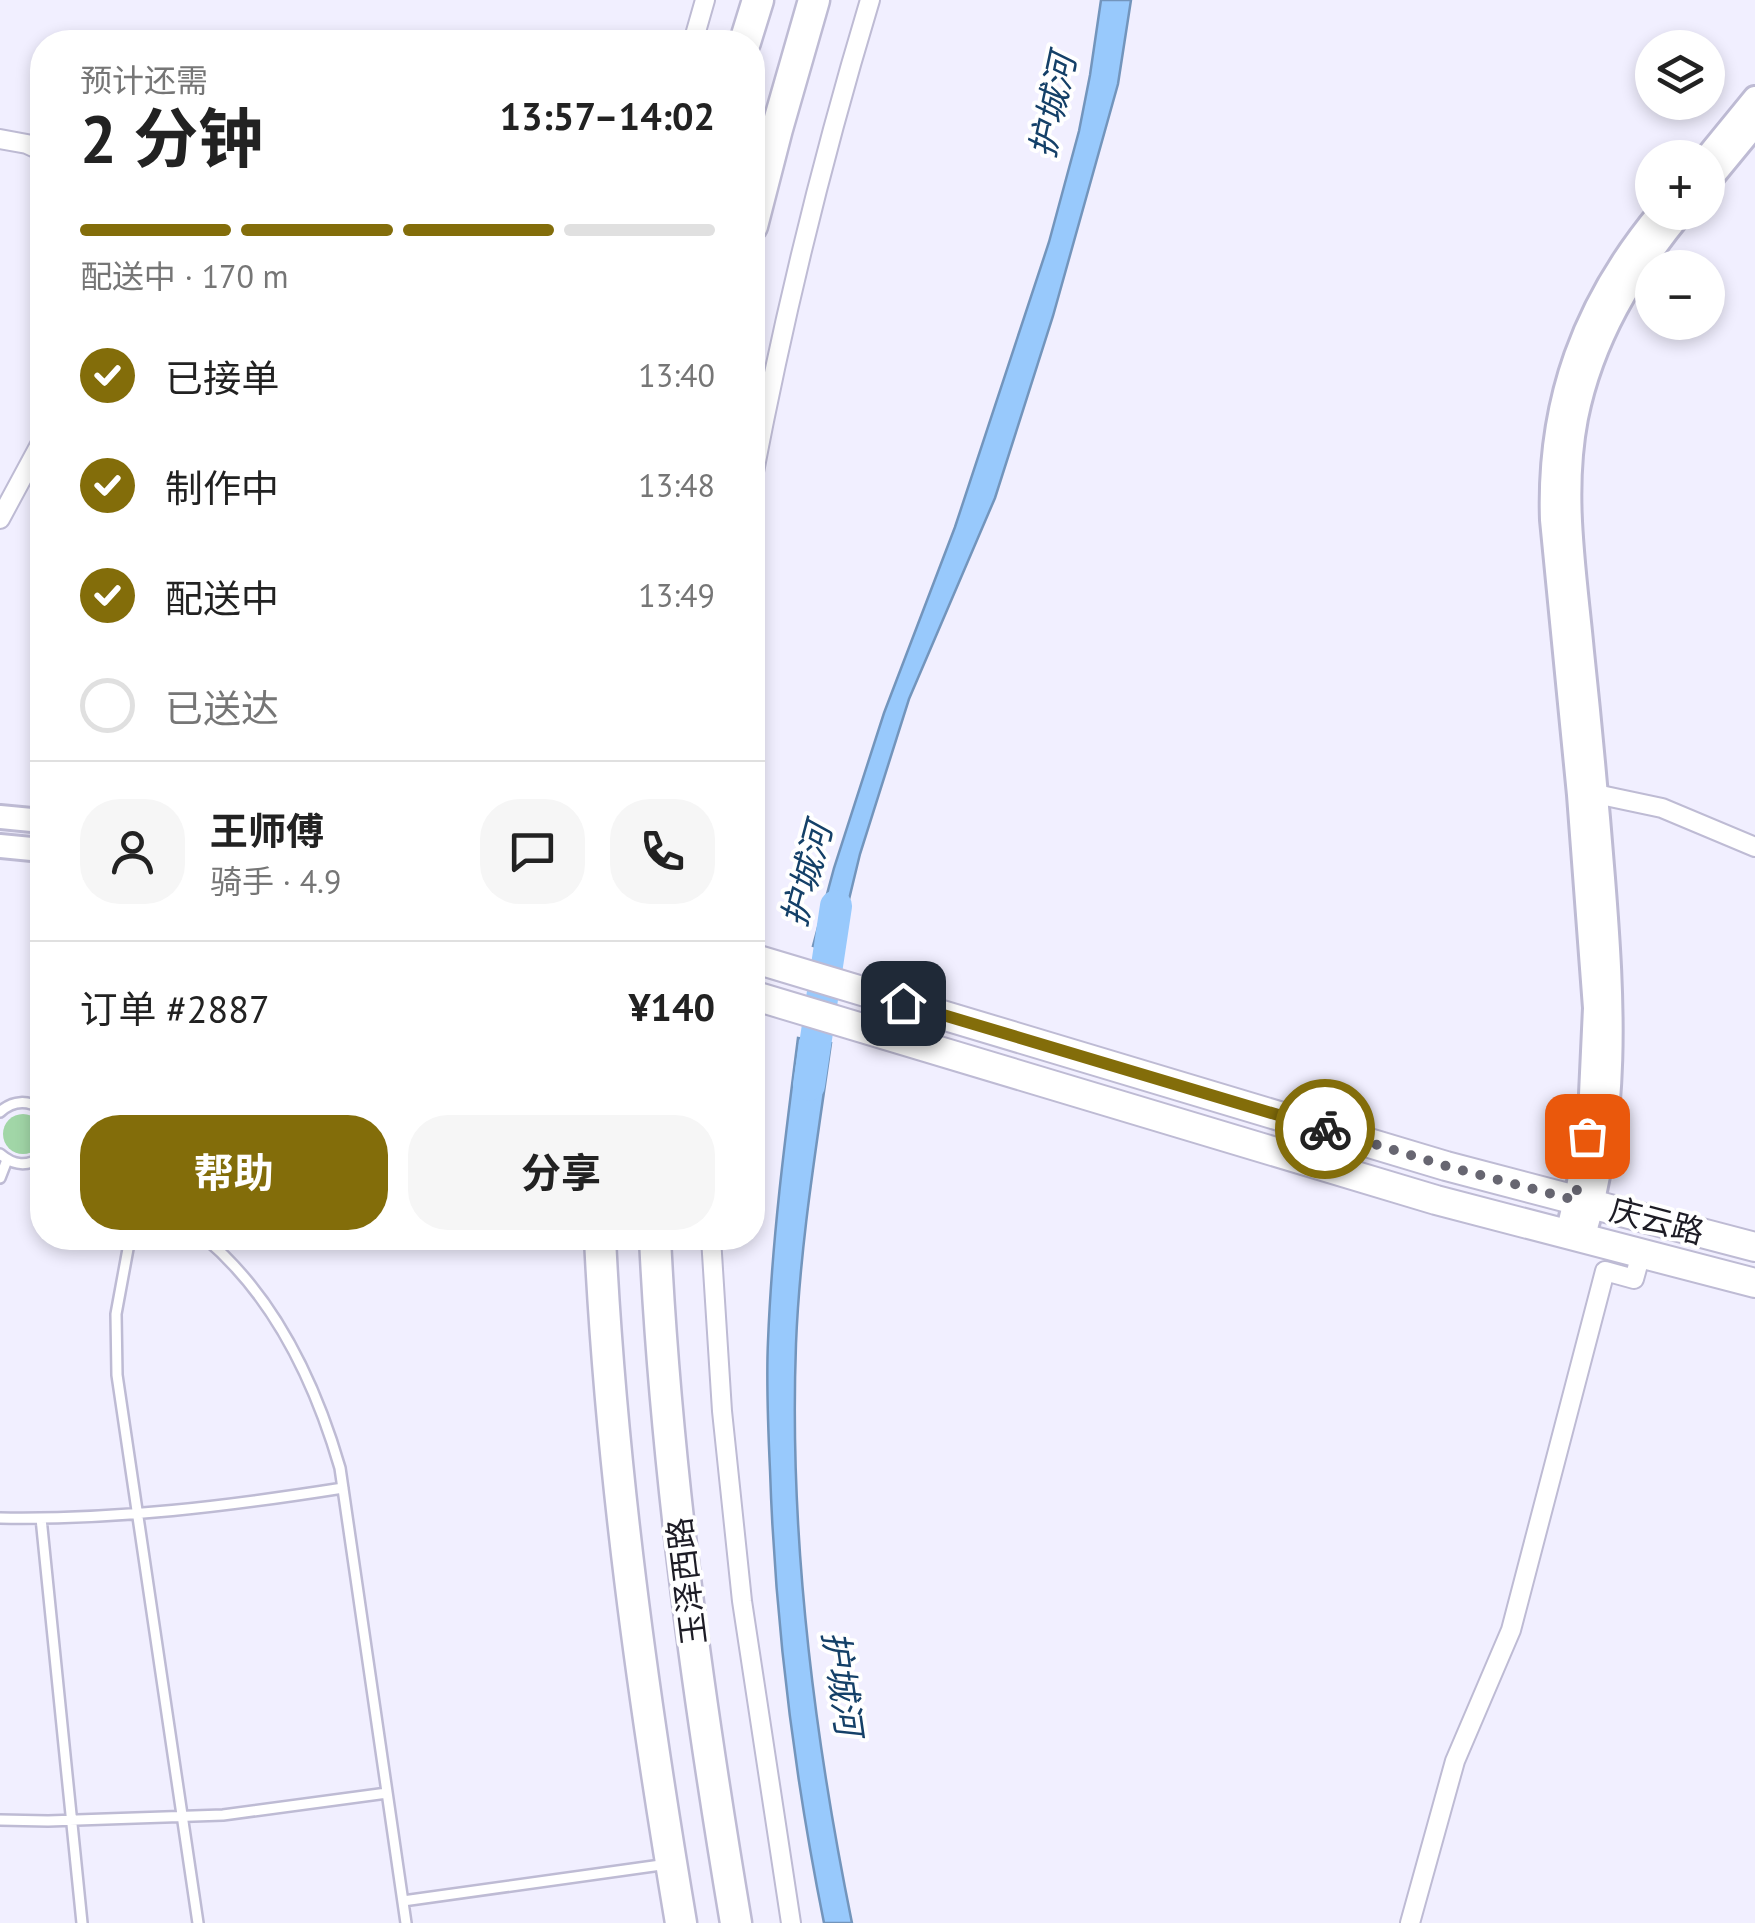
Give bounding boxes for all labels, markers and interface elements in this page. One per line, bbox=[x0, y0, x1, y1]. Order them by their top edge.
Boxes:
map controls bbox=[1635, 30, 1725, 340]
button: layers bbox=[1635, 30, 1725, 120]
water label: 护城河 bbox=[1019, 44, 1087, 162]
text: 预计还需 bbox=[80, 59, 208, 101]
text: 13:57–14:02 bbox=[500, 91, 715, 140]
text: 2 分钟 bbox=[80, 96, 263, 180]
button: + bbox=[1635, 140, 1725, 230]
button: − bbox=[1635, 250, 1725, 340]
text: 配送中 · 170 m bbox=[80, 255, 288, 297]
icon: check bbox=[80, 348, 135, 403]
text: 已接单 bbox=[165, 353, 279, 402]
text: 13:40 bbox=[638, 354, 715, 396]
icon: check bbox=[80, 458, 135, 513]
text: 制作中 bbox=[165, 463, 279, 512]
text: 13:48 bbox=[638, 464, 715, 506]
icon: check bbox=[80, 568, 135, 623]
text: 配送中 bbox=[165, 573, 279, 622]
text: 13:49 bbox=[638, 574, 715, 616]
text: 已送达 bbox=[165, 683, 279, 732]
button: person bbox=[80, 799, 185, 904]
button: chat bbox=[480, 799, 585, 904]
button: phone bbox=[610, 799, 715, 904]
text: 王师傅 bbox=[210, 806, 324, 855]
water label: 护城河 bbox=[770, 812, 843, 931]
text: 骑手 · 4.9 bbox=[210, 860, 341, 902]
pin bbox=[861, 961, 946, 1046]
icon: home bbox=[876, 976, 931, 1031]
text: ¥140 bbox=[629, 982, 715, 1031]
text: 订单 #2887 bbox=[80, 984, 270, 1033]
courier bbox=[1275, 1079, 1375, 1179]
pin bbox=[1545, 1094, 1630, 1179]
icon: bike bbox=[1298, 1102, 1353, 1157]
icon: bag bbox=[1560, 1109, 1615, 1164]
button: 帮助 bbox=[80, 1115, 388, 1230]
button: 分享 bbox=[408, 1115, 715, 1230]
street label: 庆云路 bbox=[1605, 1187, 1709, 1253]
street label: 玉泽西路 bbox=[657, 1515, 715, 1647]
water label: 护城河 bbox=[813, 1628, 874, 1744]

